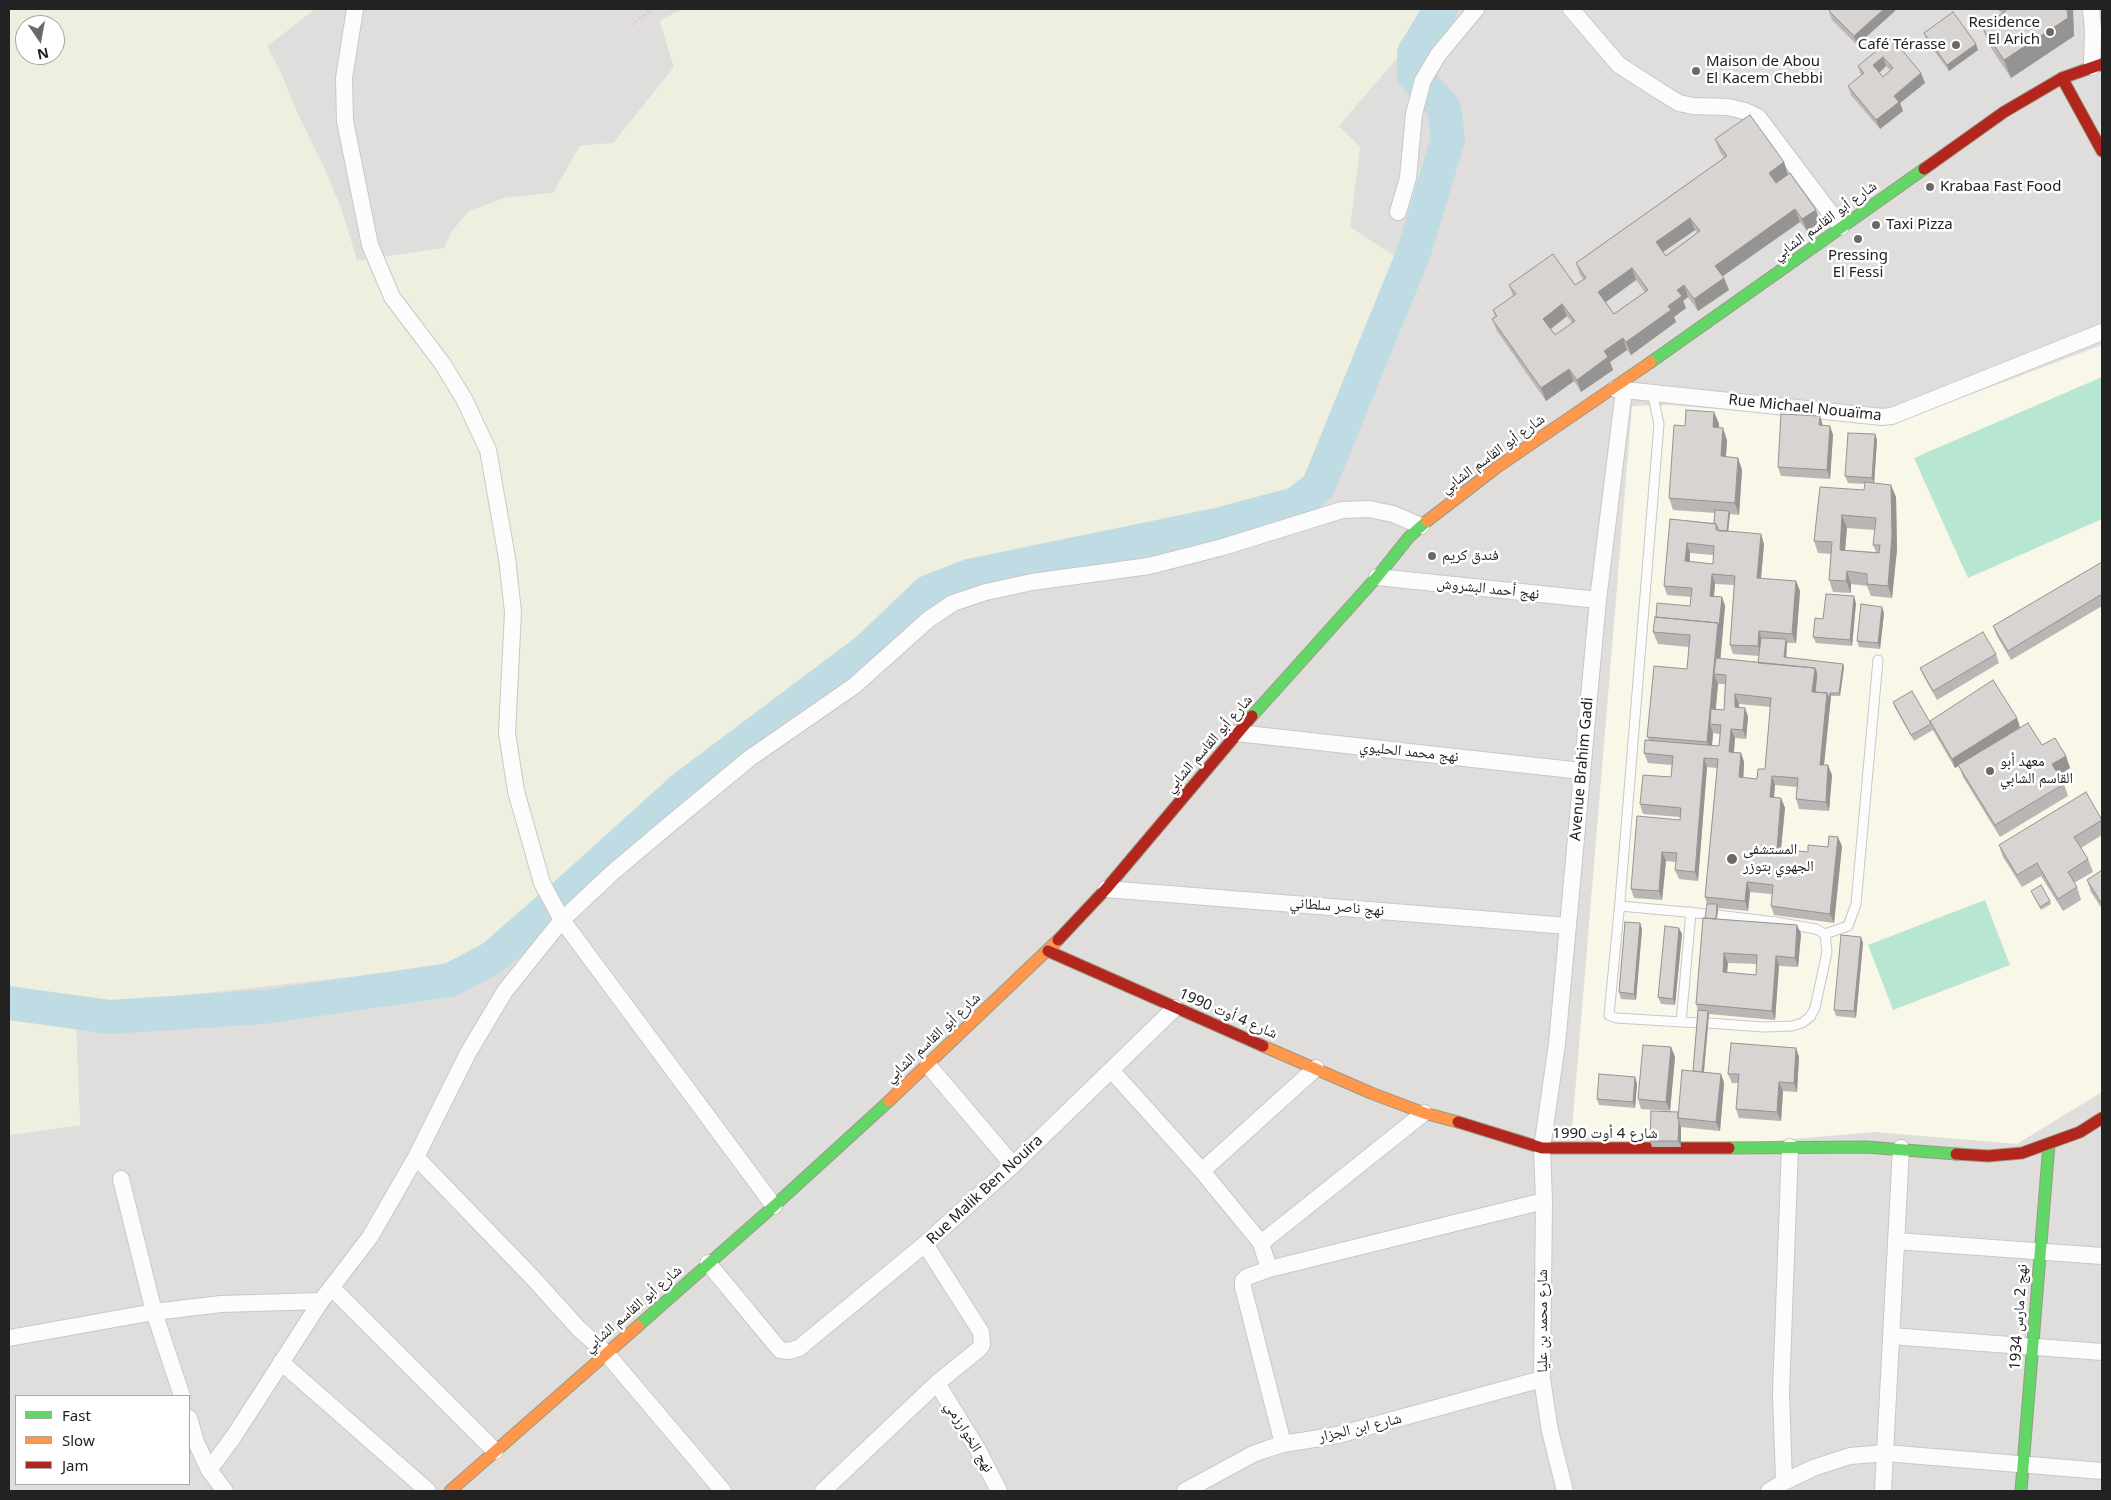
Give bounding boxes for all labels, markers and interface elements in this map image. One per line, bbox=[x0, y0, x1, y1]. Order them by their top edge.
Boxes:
place label: Residence El Arich bbox=[1969, 14, 2040, 49]
north arrow bbox=[15, 15, 65, 65]
marker: Residence El Arich bbox=[2044, 26, 2056, 38]
place label: Café Térasse bbox=[1858, 36, 1946, 54]
marker: Café Térasse bbox=[1950, 39, 1962, 51]
text: N bbox=[35, 44, 51, 65]
place label: Maison de Abou El Kacem Chebbi bbox=[1706, 53, 1823, 88]
marker: Maison de Abou El Kacem Chebbi bbox=[1690, 65, 1702, 77]
street label: شارع أبو القاسم الشابي bbox=[1770, 177, 1880, 265]
place label: Krabaa Fast Food bbox=[1940, 178, 2061, 196]
marker: Krabaa Fast Food bbox=[1924, 181, 1936, 193]
place label: Taxi Pizza bbox=[1886, 216, 1953, 234]
marker: Taxi Pizza bbox=[1870, 219, 1882, 231]
marker: Pressing El Fessi bbox=[1852, 233, 1864, 245]
place label: Pressing El Fessi bbox=[1828, 247, 1888, 282]
street label: Rue Michael Nouaïma bbox=[1727, 391, 1883, 425]
street label: شارع أبو القاسم الشابي bbox=[1438, 410, 1548, 498]
place label: فندق كريم bbox=[1442, 547, 1499, 565]
marker: فندق كريم bbox=[1426, 550, 1438, 562]
street label: نهج أحمد البشروش bbox=[1436, 575, 1540, 603]
street label: شارع أبو القاسم الشابي bbox=[1162, 691, 1256, 797]
street label: Avenue Brahim Gadi bbox=[1567, 696, 1597, 842]
street label: نهج محمد الحليوي bbox=[1358, 738, 1460, 766]
place label: معهد أبو القاسم الشابي bbox=[2000, 753, 2073, 788]
marker: معهد أبو القاسم الشابي bbox=[1984, 765, 1996, 777]
place label: المستشفى الجهوي بتوزر bbox=[1743, 841, 1814, 876]
marker: المستشفى الجهوي بتوزر bbox=[1725, 852, 1739, 866]
street label: نهج ناصر سلطاني bbox=[1289, 894, 1385, 920]
street label: شارع 4 أوت 1990 bbox=[1176, 985, 1280, 1043]
street label: شارع أبو القاسم الشابي bbox=[882, 989, 984, 1087]
street label: شارع 4 أوت 1990 bbox=[1552, 1125, 1658, 1143]
street label: Rue Malik Ben Nouira bbox=[923, 1132, 1047, 1248]
street label: شارع أبو القاسم الشابي bbox=[580, 1262, 686, 1356]
street label: نهج 2 مارس 1934 bbox=[2006, 1263, 2032, 1371]
street label: شارع محمد بن عليا bbox=[1534, 1269, 1552, 1373]
legend bbox=[15, 1395, 190, 1485]
street label: نهج الخوارزمي bbox=[941, 1398, 997, 1476]
text: Fast bbox=[62, 1405, 91, 1425]
street label: شارع ابن الجزار bbox=[1317, 1410, 1403, 1446]
text: Slow bbox=[62, 1430, 95, 1450]
text: Jam bbox=[62, 1455, 89, 1475]

